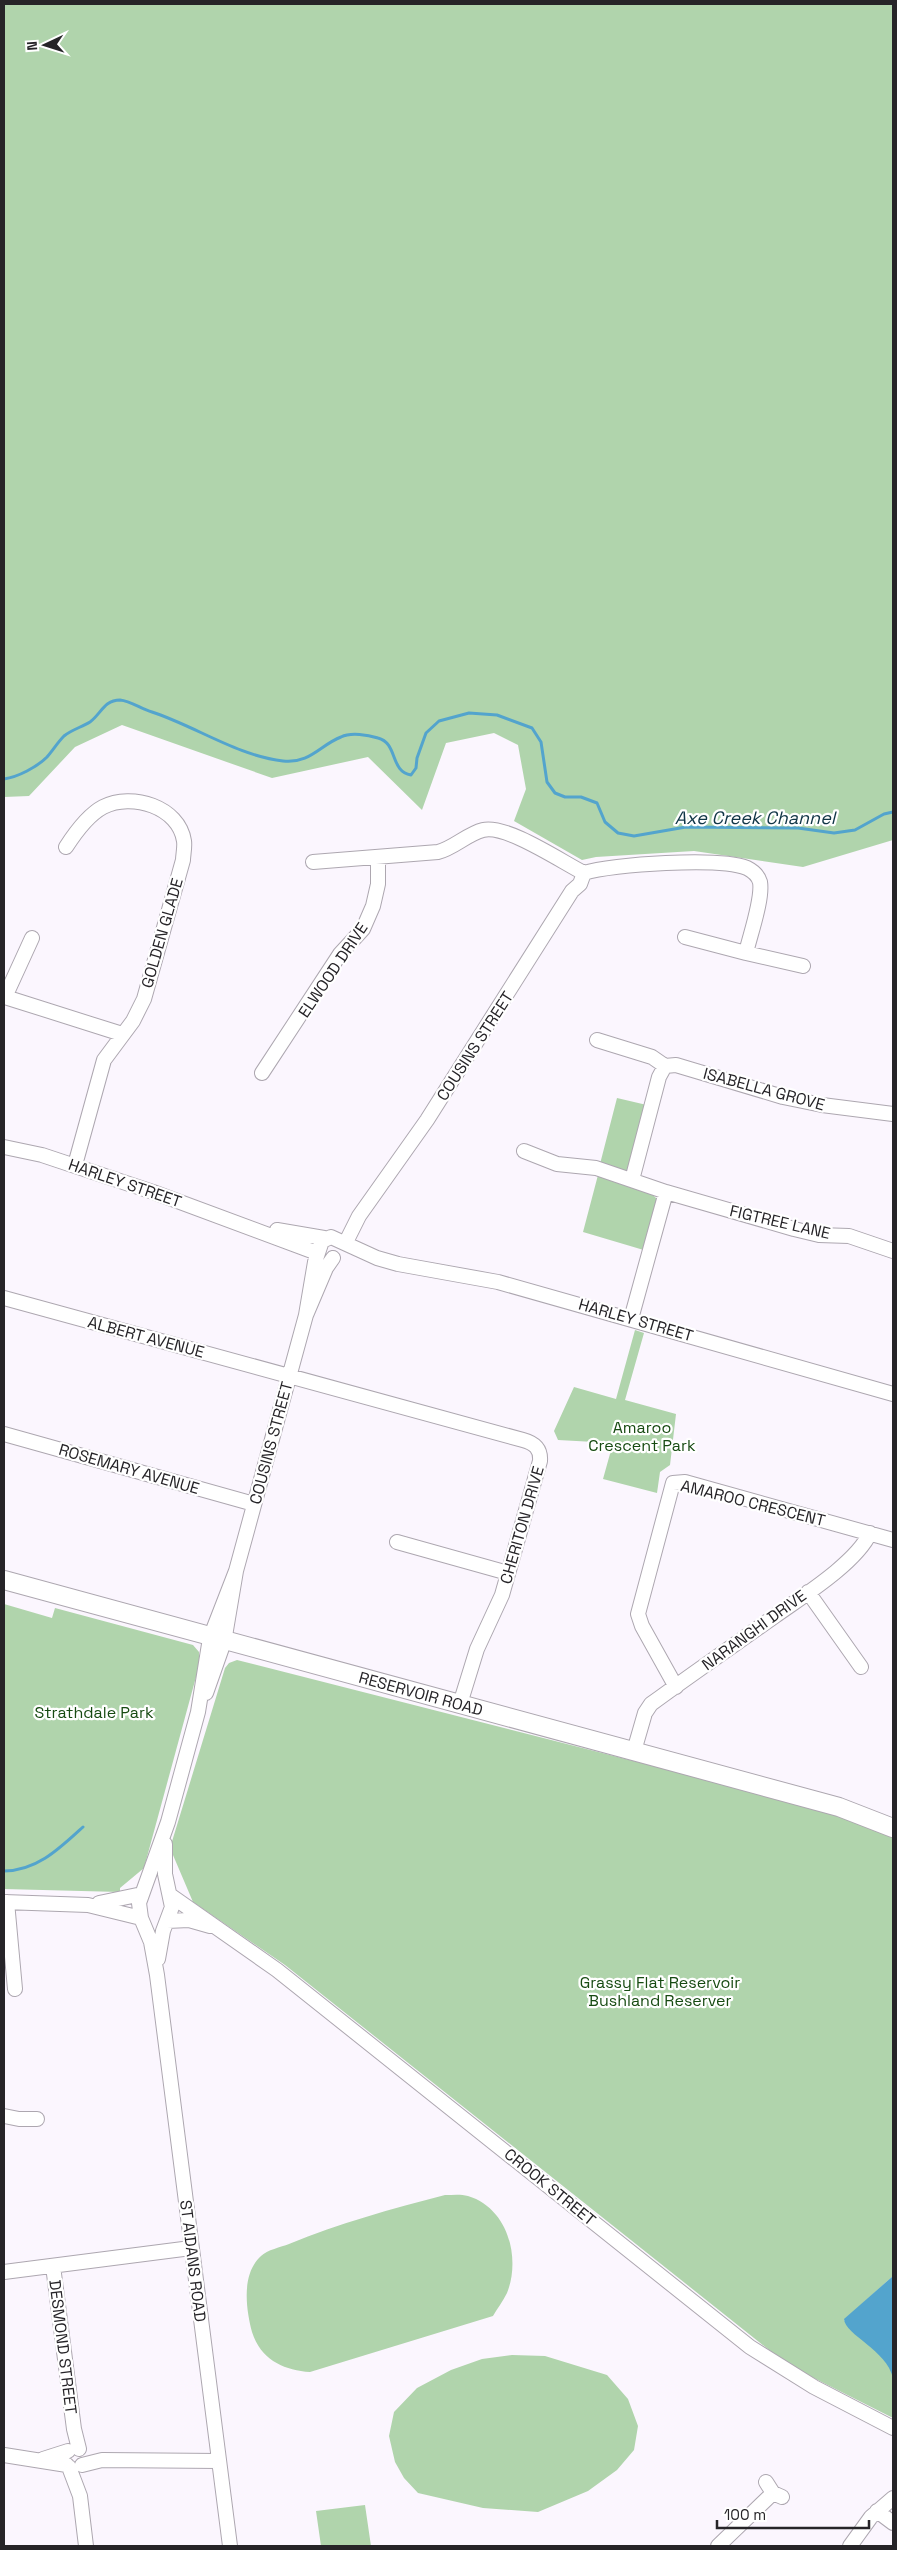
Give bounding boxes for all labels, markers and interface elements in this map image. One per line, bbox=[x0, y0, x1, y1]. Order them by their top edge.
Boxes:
north arrow bbox=[20, 20, 70, 70]
text: N bbox=[23, 41, 41, 51]
water label: Axe Creek Channel bbox=[675, 806, 838, 829]
street label: GOLDEN GLADE bbox=[136, 876, 188, 990]
street label: ELWOOD DRIVE bbox=[293, 918, 373, 1022]
street label: COUSINS STREET bbox=[432, 987, 518, 1105]
street label: ISABELLA GROVE bbox=[701, 1063, 827, 1115]
street label: HARLEY STREET bbox=[66, 1154, 184, 1212]
street label: FIGTREE LANE bbox=[728, 1200, 832, 1244]
street label: HARLEY STREET bbox=[576, 1294, 696, 1346]
street label: ALBERT AVENUE bbox=[85, 1311, 207, 1363]
street label: COUSINS STREET bbox=[245, 1379, 297, 1507]
park label: Amaroo Crescent Park bbox=[588, 1417, 696, 1456]
street label: ROSEMARY AVENUE bbox=[56, 1439, 202, 1499]
street label: CHERITON DRIVE bbox=[495, 1464, 549, 1586]
street label: AMAROO CRESCENT bbox=[679, 1475, 827, 1531]
street label: NARANGHI DRIVE bbox=[698, 1585, 810, 1675]
street label: RESERVOIR ROAD bbox=[356, 1666, 485, 1720]
park label: Strathdale Park bbox=[34, 1702, 154, 1723]
park label: Grassy Flat Reservoir Bushland Reserver bbox=[580, 1972, 740, 2011]
street label: CROOK STREET bbox=[500, 2144, 600, 2230]
street label: ST AIDANS ROAD bbox=[175, 2199, 211, 2323]
street label: DESMOND STREET bbox=[44, 2278, 82, 2416]
scale bar bbox=[717, 2498, 870, 2530]
text: 100 m bbox=[724, 2505, 766, 2524]

